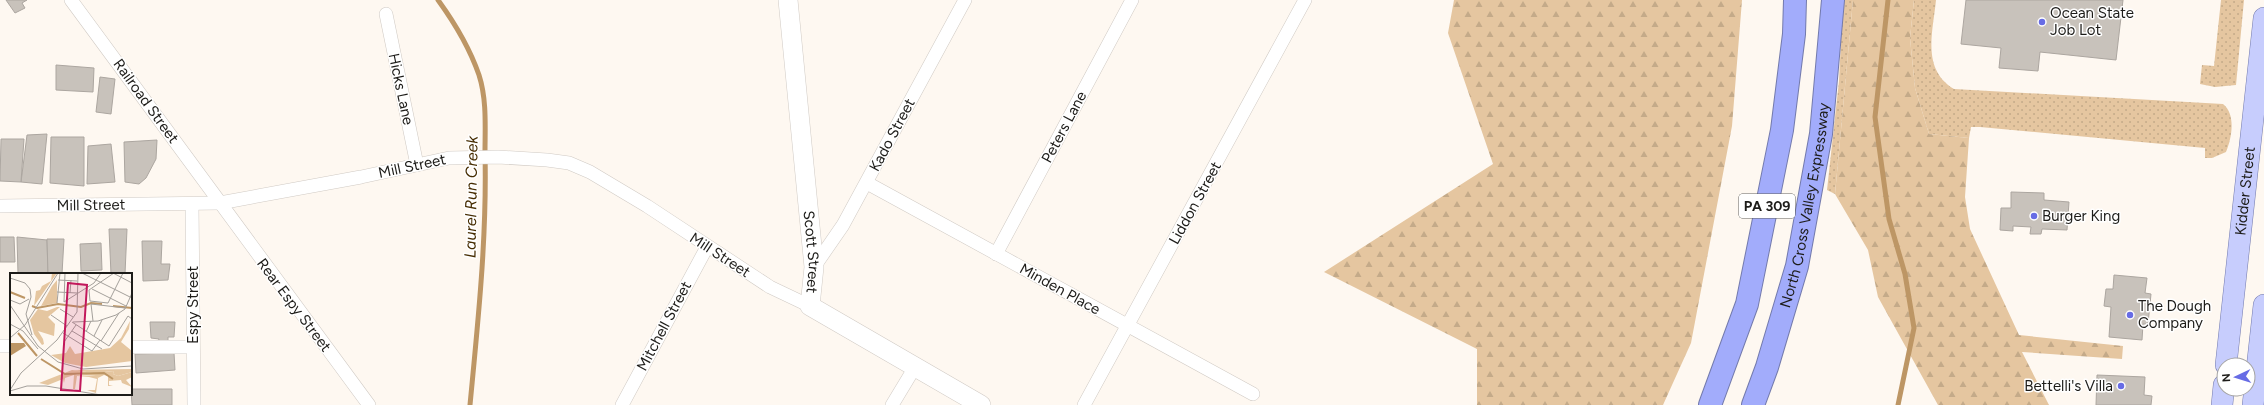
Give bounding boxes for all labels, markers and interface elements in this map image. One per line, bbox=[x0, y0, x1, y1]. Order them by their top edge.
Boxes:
place label: Ocean State Job Lot bbox=[2050, 4, 2134, 39]
marker: Ocean State Job Lot bbox=[2037, 17, 2047, 27]
street label: Hicks Lane bbox=[385, 52, 417, 126]
street label: Railroad Street bbox=[109, 55, 183, 147]
street label: Peters Lane bbox=[1038, 88, 1090, 166]
street label: Kado Street bbox=[865, 95, 919, 174]
street label: North Cross Valley Expressway bbox=[1776, 102, 1833, 310]
water label: Laurel Run Creek bbox=[460, 134, 482, 258]
street label: Kidder Street bbox=[2231, 145, 2259, 236]
street label: Mill Street bbox=[377, 150, 448, 182]
street label: Liddon Street bbox=[1165, 158, 1225, 247]
road number: PA 309 bbox=[1739, 194, 1795, 218]
street label: Mill Street bbox=[57, 195, 126, 215]
place label: Burger King bbox=[2042, 207, 2120, 225]
street label: Scott Street bbox=[800, 210, 823, 294]
marker: Burger King bbox=[2029, 211, 2039, 221]
street label: Mill Street bbox=[686, 229, 754, 281]
street label: Rear Espy Street bbox=[253, 255, 335, 355]
street label: Minden Place bbox=[1016, 259, 1104, 319]
street label: Espy Street bbox=[184, 266, 202, 344]
inset map bbox=[10, 273, 132, 395]
street label: Mitchell Street bbox=[633, 278, 695, 374]
place label: The Dough Company bbox=[2138, 297, 2211, 332]
marker: The Dough Company bbox=[2125, 310, 2135, 320]
north arrow bbox=[2216, 357, 2256, 397]
text: N bbox=[2220, 373, 2233, 382]
place label: Bettelli's Villa bbox=[2024, 377, 2113, 395]
marker: Bettelli's Villa bbox=[2116, 381, 2126, 391]

